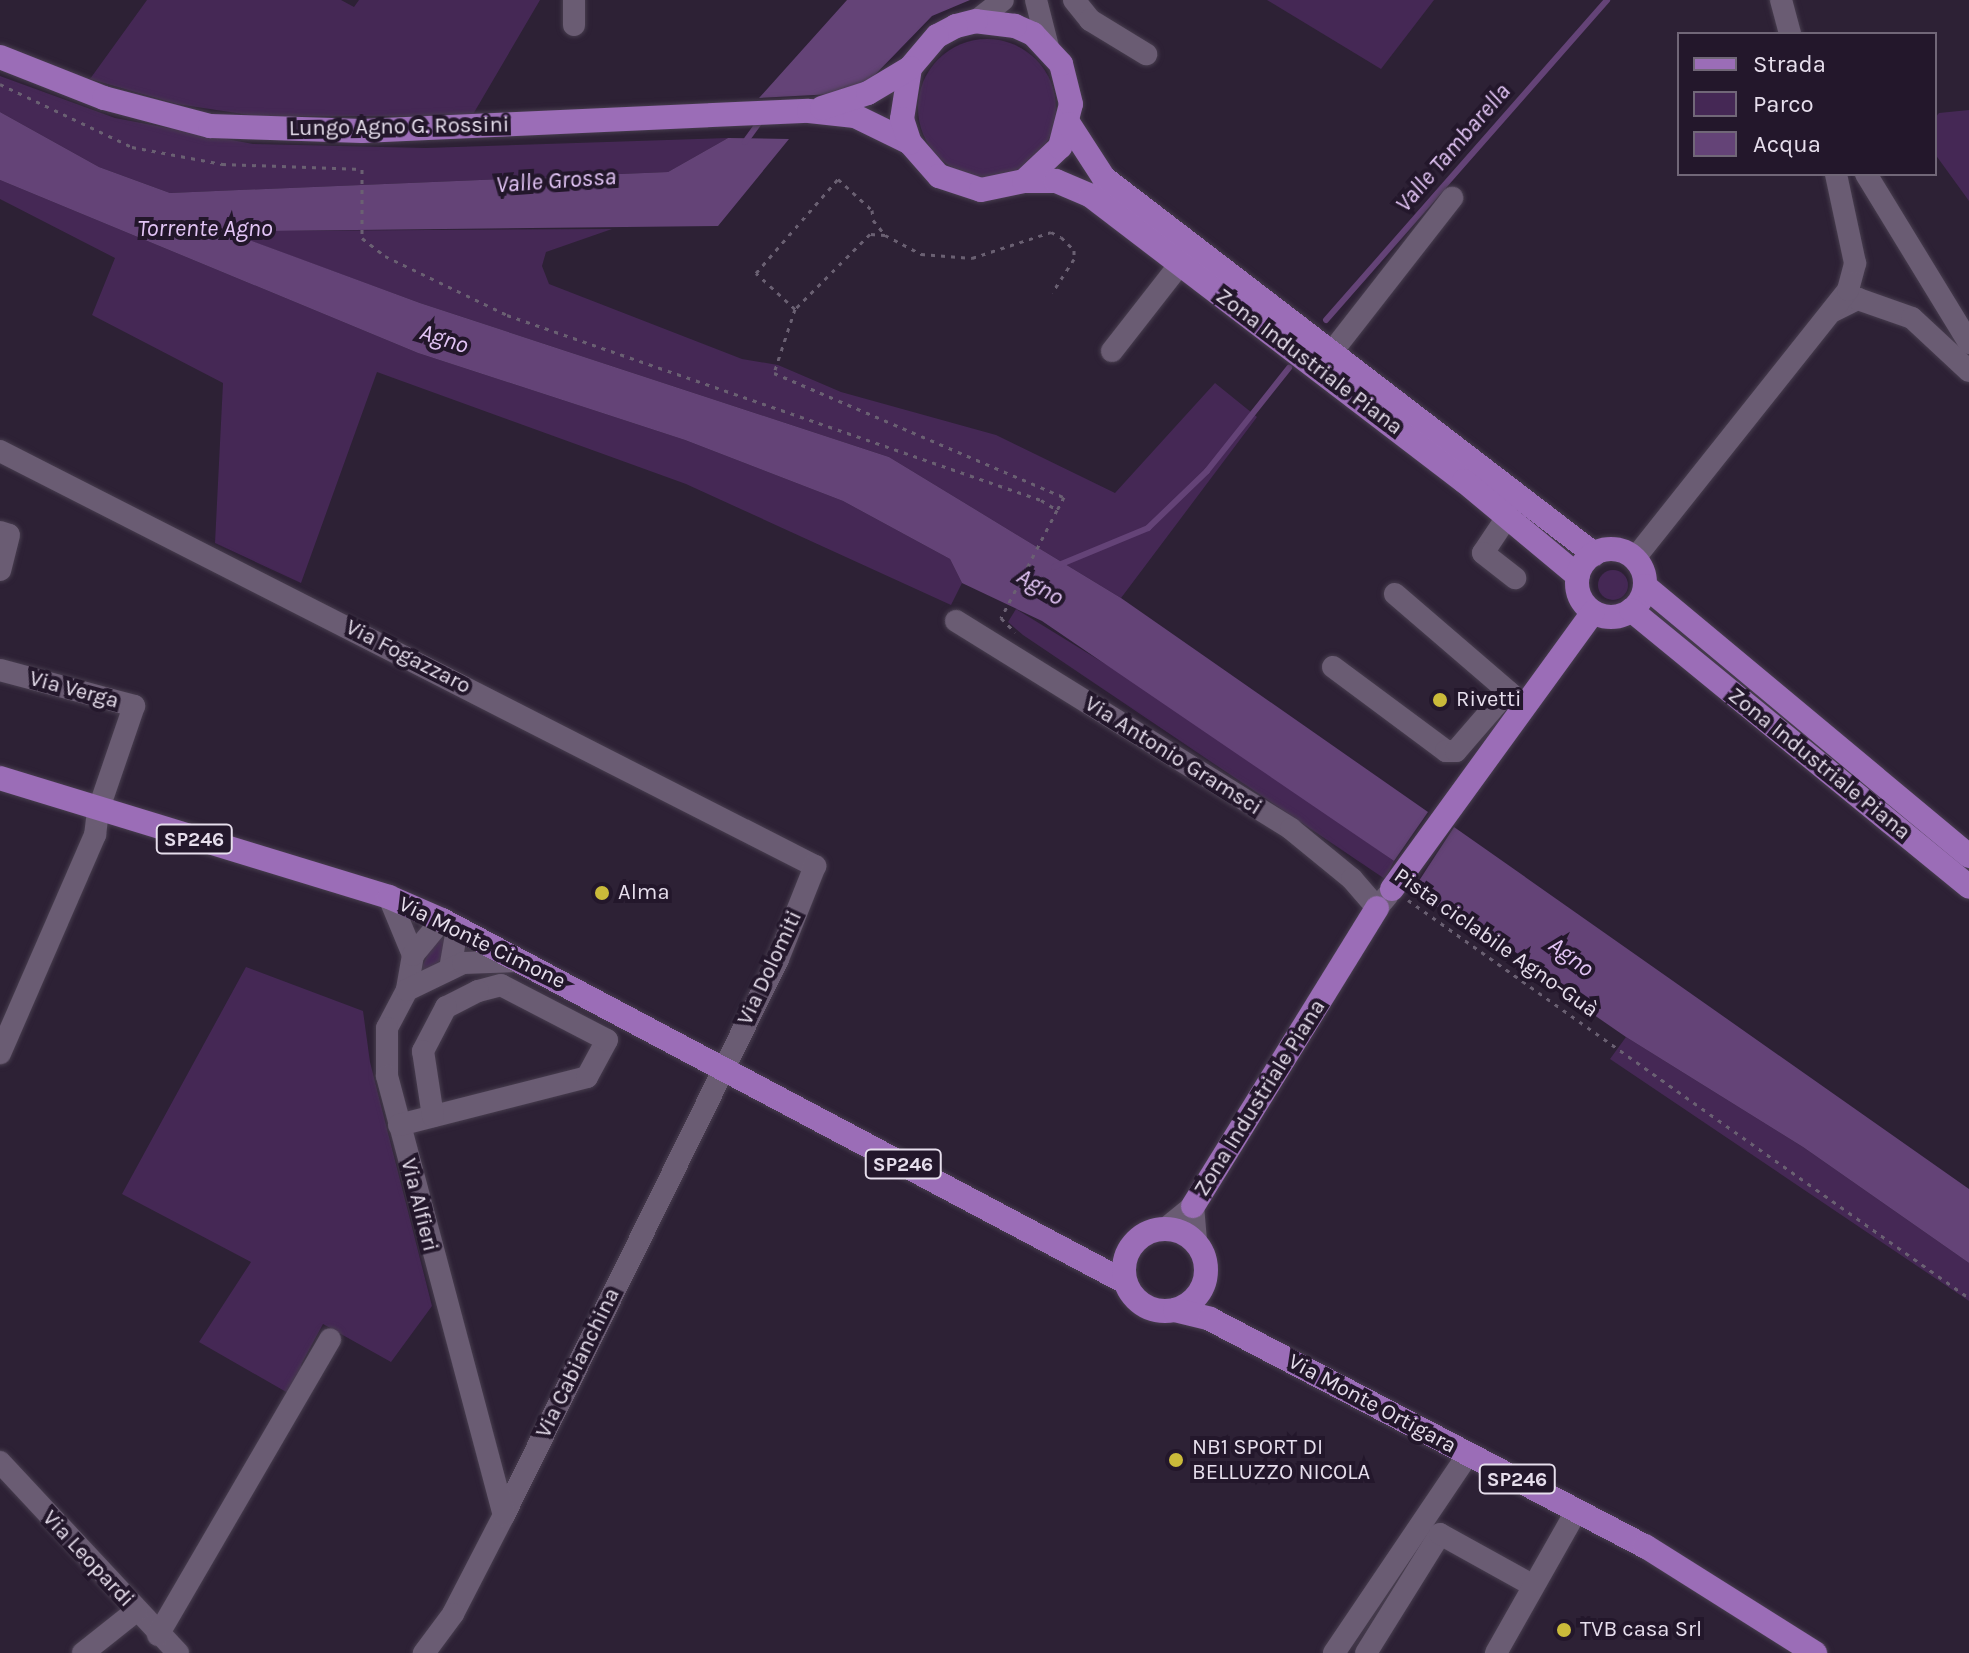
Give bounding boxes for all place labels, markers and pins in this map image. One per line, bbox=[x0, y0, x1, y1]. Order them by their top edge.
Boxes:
place label: Rivetti bbox=[1456, 687, 1521, 713]
marker: Rivetti bbox=[1431, 691, 1449, 709]
place label: Alma bbox=[618, 880, 669, 906]
marker: Alma bbox=[593, 884, 611, 902]
place label: NB1 SPORT DI BELLUZZO NICOLA bbox=[1192, 1434, 1370, 1486]
marker: NB1 SPORT DI BELLUZZO NICOLA bbox=[1167, 1451, 1185, 1469]
place label: TVB casa Srl bbox=[1580, 1617, 1702, 1643]
marker: TVB casa Srl bbox=[1555, 1621, 1573, 1639]

